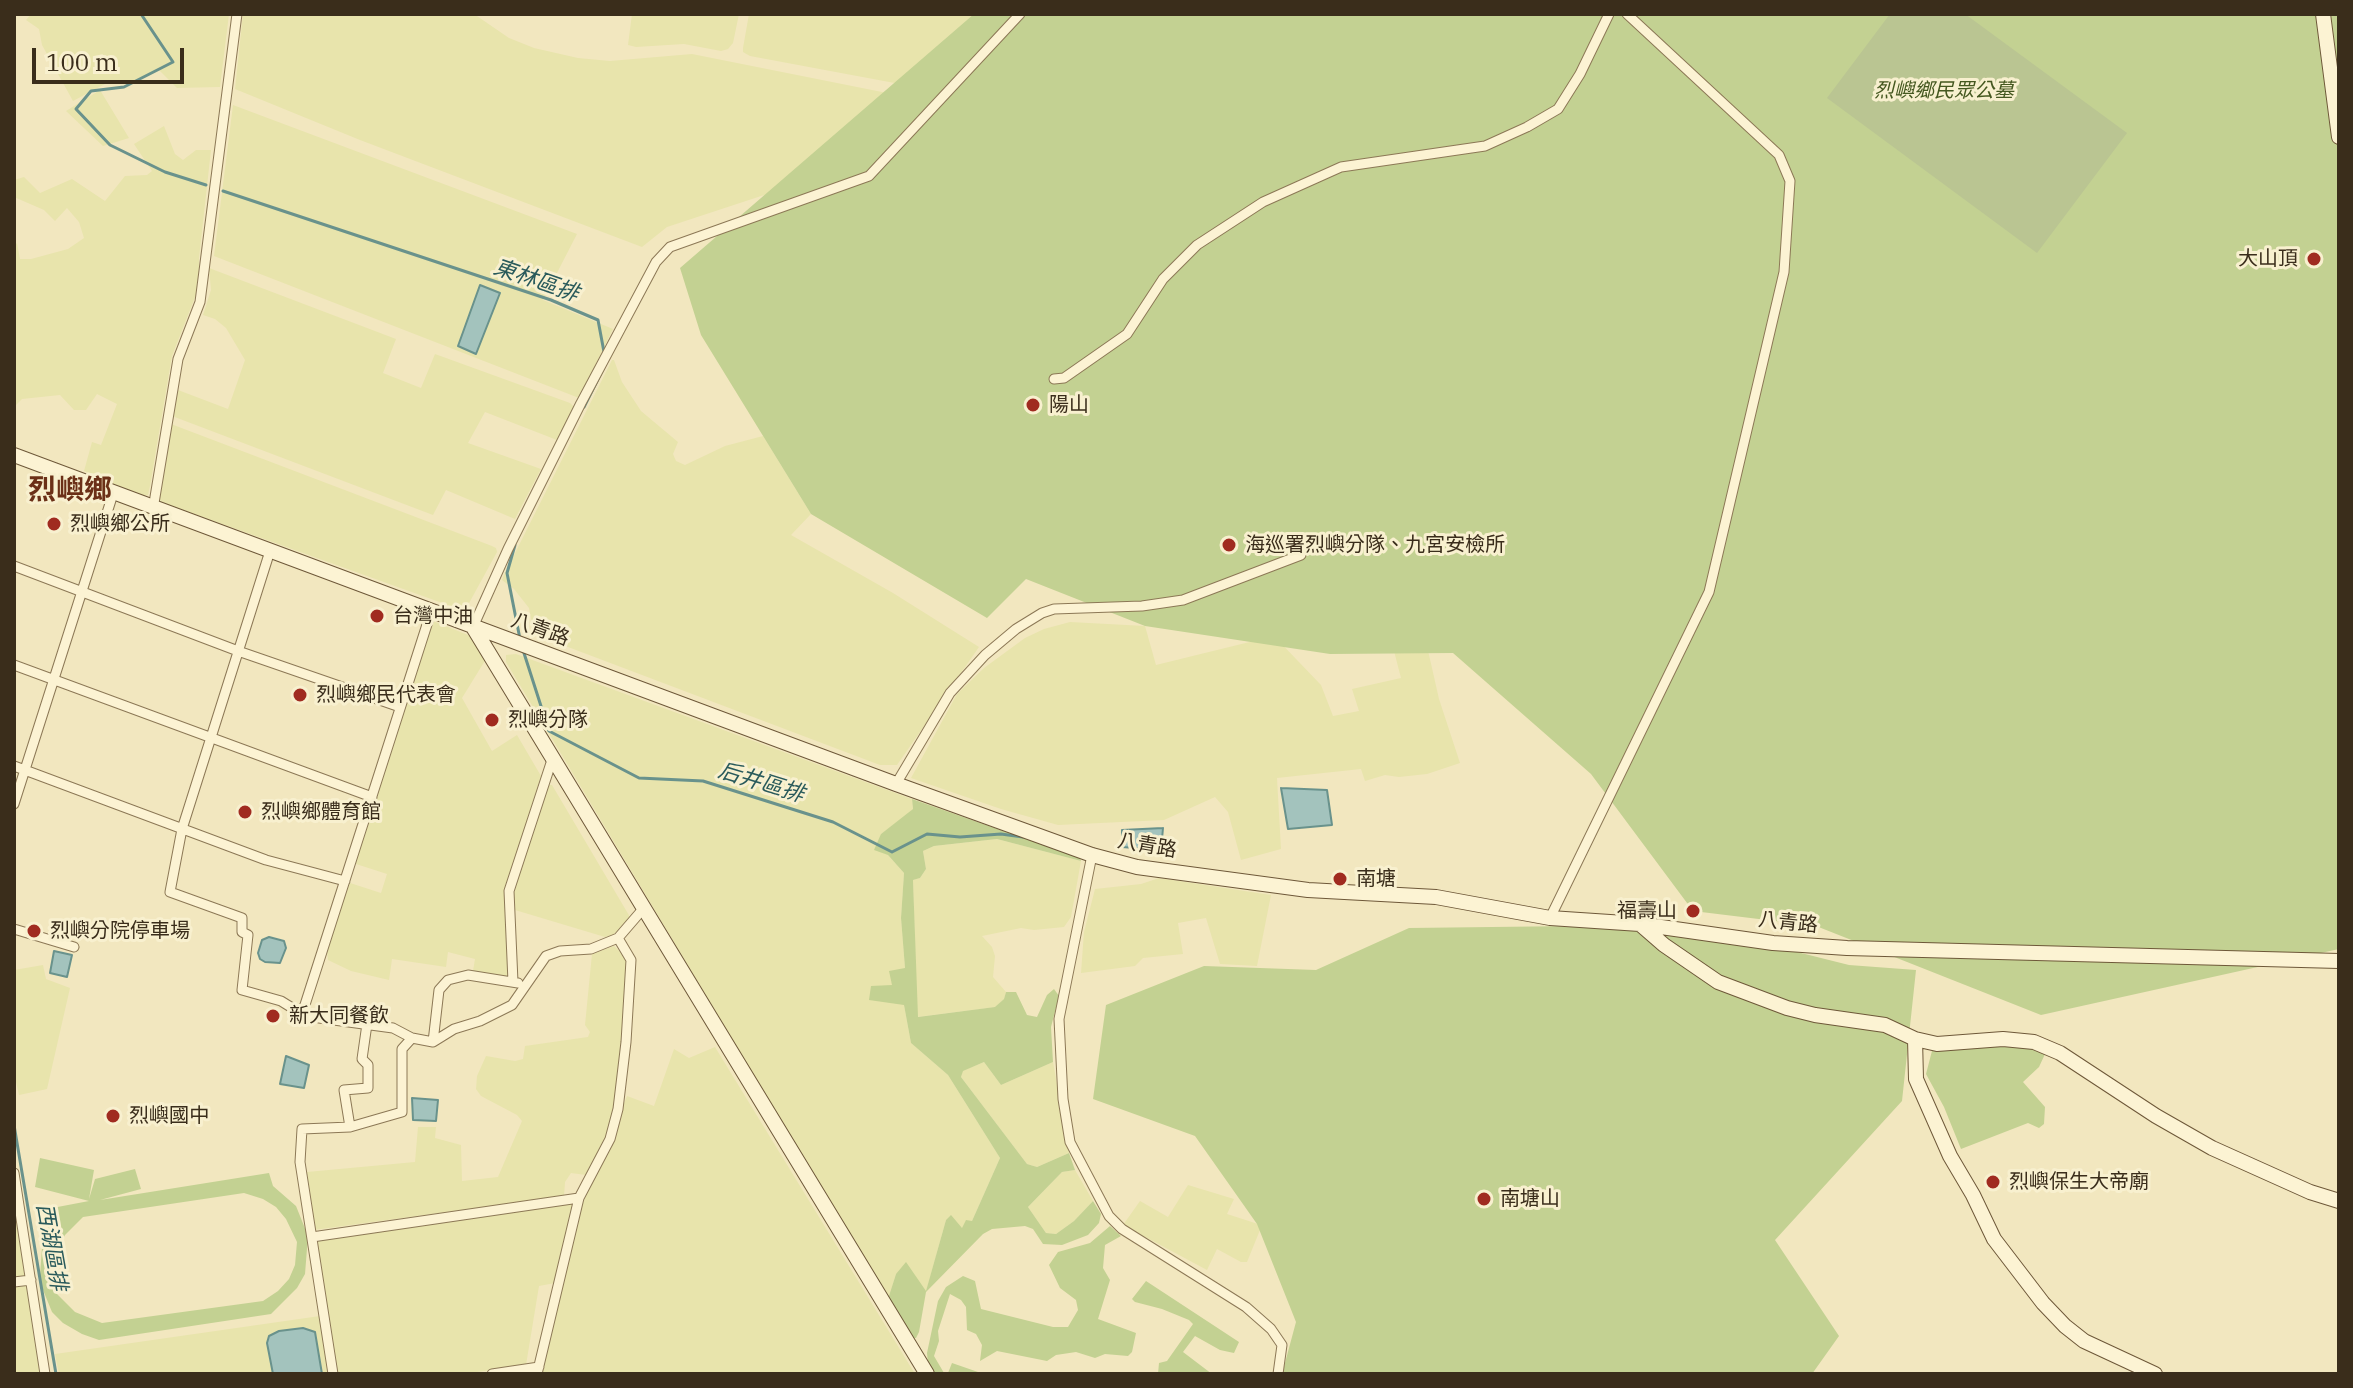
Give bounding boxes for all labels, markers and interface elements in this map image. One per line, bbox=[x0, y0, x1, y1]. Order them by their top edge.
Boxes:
scale bar bbox=[36, 32, 188, 82]
text: 100 m bbox=[46, 46, 118, 78]
park label: 烈嶼鄉民眾公墓 bbox=[1874, 79, 2014, 103]
place label: 大山頂 bbox=[2238, 247, 2298, 271]
marker: 大山頂 bbox=[2305, 250, 2323, 268]
water label: 東林區排 bbox=[490, 254, 582, 308]
place label: 陽山 bbox=[1049, 393, 1089, 417]
marker: 陽山 bbox=[1024, 396, 1042, 414]
district label: 烈嶼鄉 bbox=[28, 474, 112, 508]
place label: 烈嶼鄉公所 bbox=[70, 512, 170, 536]
marker: 烈嶼鄉公所 bbox=[45, 515, 63, 533]
place label: 海巡署烈嶼分隊、九宮安檢所 bbox=[1245, 533, 1505, 557]
marker: 海巡署烈嶼分隊、九宮安檢所 bbox=[1220, 536, 1238, 554]
place label: 台灣中油 bbox=[393, 604, 473, 628]
marker: 台灣中油 bbox=[368, 607, 386, 625]
street label: 八青路 bbox=[508, 608, 572, 652]
place label: 烈嶼鄉民代表會 bbox=[316, 683, 456, 707]
marker: 烈嶼鄉民代表會 bbox=[291, 686, 309, 704]
place label: 烈嶼分隊 bbox=[508, 708, 588, 732]
marker: 烈嶼分隊 bbox=[483, 711, 501, 729]
water label: 后井區排 bbox=[715, 758, 807, 808]
place label: 烈嶼鄉體育館 bbox=[261, 800, 381, 824]
marker: 烈嶼鄉體育館 bbox=[236, 803, 254, 821]
street label: 八青路 bbox=[1115, 829, 1179, 863]
place label: 南塘 bbox=[1356, 867, 1396, 891]
marker: 南塘 bbox=[1331, 870, 1349, 888]
place label: 福壽山 bbox=[1617, 899, 1677, 923]
marker: 福壽山 bbox=[1684, 902, 1702, 920]
street label: 八青路 bbox=[1757, 908, 1819, 938]
place label: 烈嶼分院停車場 bbox=[50, 919, 190, 943]
marker: 烈嶼分院停車場 bbox=[25, 922, 43, 940]
place label: 新大同餐飲 bbox=[289, 1004, 389, 1028]
marker: 新大同餐飲 bbox=[264, 1007, 282, 1025]
place label: 烈嶼國中 bbox=[129, 1104, 209, 1128]
marker: 烈嶼國中 bbox=[104, 1107, 122, 1125]
place label: 烈嶼保生大帝廟 bbox=[2009, 1170, 2149, 1194]
marker: 烈嶼保生大帝廟 bbox=[1984, 1173, 2002, 1191]
place label: 南塘山 bbox=[1500, 1187, 1560, 1211]
marker: 南塘山 bbox=[1475, 1190, 1493, 1208]
water label: 西湖區排 bbox=[30, 1201, 72, 1293]

